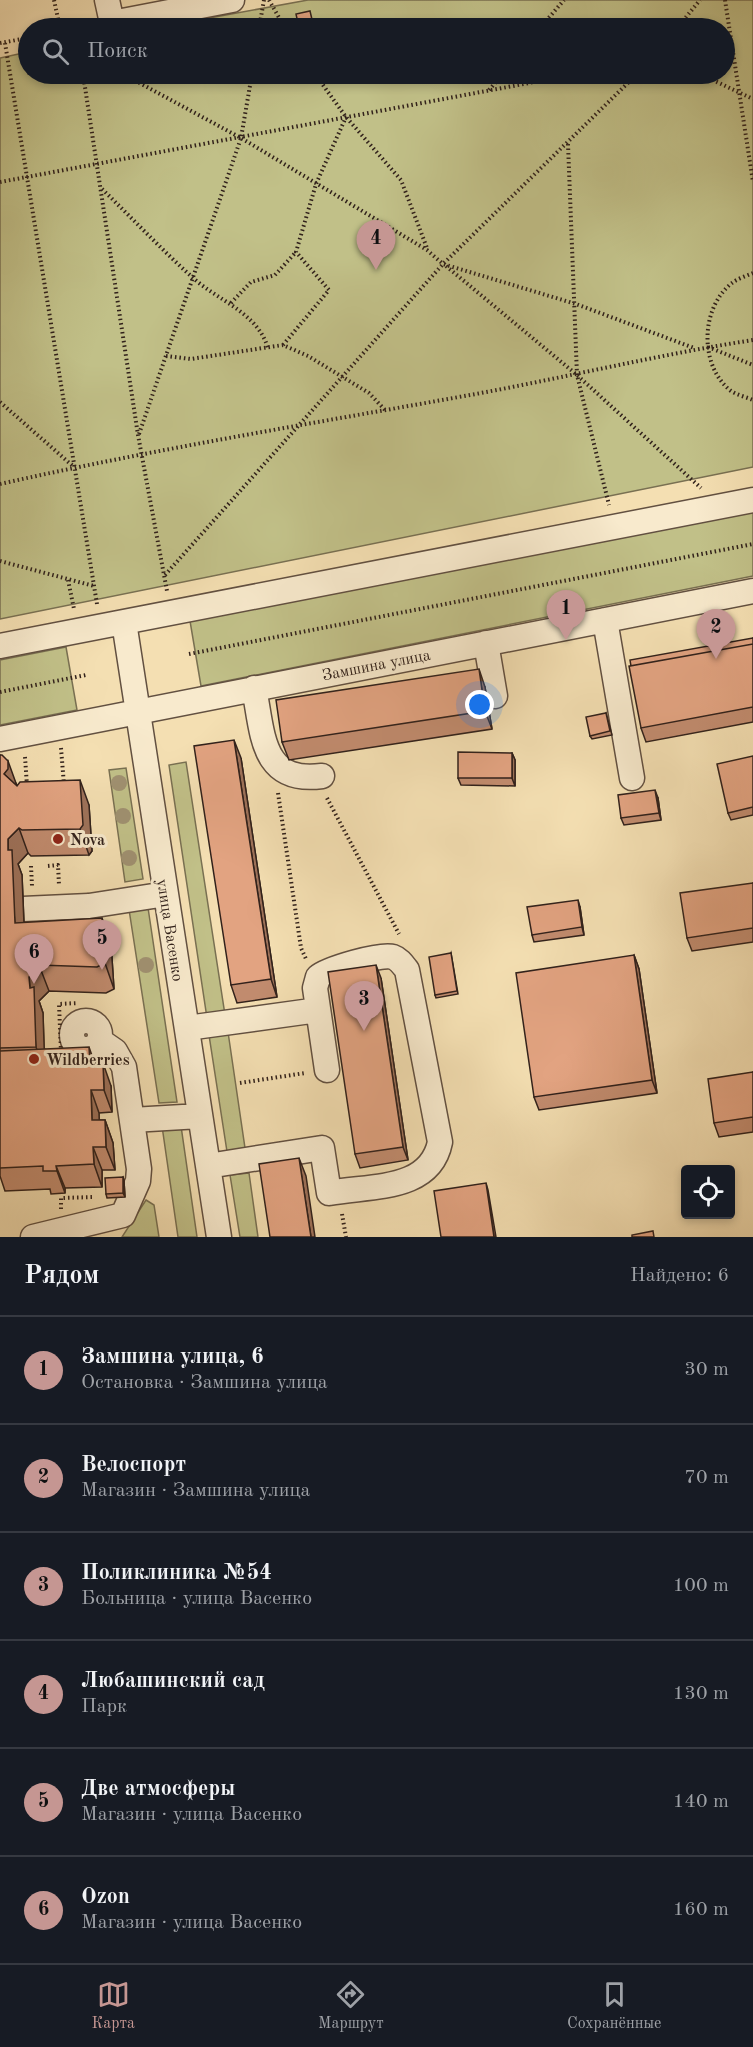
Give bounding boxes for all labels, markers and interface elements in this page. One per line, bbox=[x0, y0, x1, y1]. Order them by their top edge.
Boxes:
search box bbox=[18, 18, 735, 84]
icon: search bbox=[39, 35, 72, 68]
text: Поиск bbox=[87, 40, 148, 62]
pin: 4 bbox=[356, 220, 395, 270]
pin: 1 bbox=[546, 590, 586, 640]
pin: 2 bbox=[696, 610, 736, 659]
street label: Замшина улица bbox=[321, 648, 432, 684]
your location bbox=[465, 690, 494, 719]
marker: Nova bbox=[51, 832, 65, 846]
place label: Nova bbox=[70, 833, 105, 849]
street label: улица Васенко bbox=[153, 878, 185, 983]
pin: 5 bbox=[82, 920, 122, 970]
pin: 6 bbox=[15, 934, 54, 984]
pin: 3 bbox=[344, 982, 384, 1031]
marker: Wildberries bbox=[27, 1052, 41, 1066]
place label: Wildberries bbox=[46, 1053, 130, 1069]
map controls bbox=[681, 1165, 735, 1219]
button: locate bbox=[681, 1165, 735, 1219]
text: Рядом bbox=[24, 1263, 99, 1289]
text: Найдено: 6 bbox=[630, 1266, 729, 1286]
text: Замшина улица, 6 bbox=[81, 1346, 264, 1368]
text: 1 bbox=[38, 1360, 49, 1380]
text: 30 m bbox=[684, 1360, 729, 1380]
text: Остановка · Замшина улица bbox=[81, 1373, 328, 1393]
text: Велоспорт bbox=[81, 1454, 186, 1476]
text: 2 bbox=[38, 1468, 49, 1488]
text: 70 m bbox=[684, 1468, 729, 1488]
text: Магазин · Замшина улица bbox=[81, 1481, 310, 1501]
text: Поликлиника №54 bbox=[81, 1562, 272, 1584]
text: 3 bbox=[38, 1576, 49, 1596]
text: 100 m bbox=[673, 1576, 729, 1596]
text: Больница · улица Васенко bbox=[81, 1589, 312, 1609]
text: Любашинский сад bbox=[81, 1670, 265, 1692]
text: 4 bbox=[38, 1684, 49, 1704]
text: 130 m bbox=[673, 1684, 729, 1704]
text: Парк bbox=[81, 1697, 127, 1717]
text: Две атмосферы bbox=[81, 1778, 235, 1800]
text: 5 bbox=[38, 1792, 49, 1812]
text: 140 m bbox=[673, 1792, 729, 1812]
text: Магазин · улица Васенко bbox=[81, 1805, 302, 1825]
text: Ozon bbox=[81, 1886, 130, 1908]
text: 6 bbox=[38, 1900, 49, 1920]
text: 160 m bbox=[673, 1900, 729, 1920]
text: Магазин · улица Васенко bbox=[81, 1913, 302, 1933]
tab: Карта bbox=[92, 1978, 135, 2034]
tab: Маршрут bbox=[318, 1978, 384, 2034]
tab: Сохранённые bbox=[567, 1978, 661, 2034]

